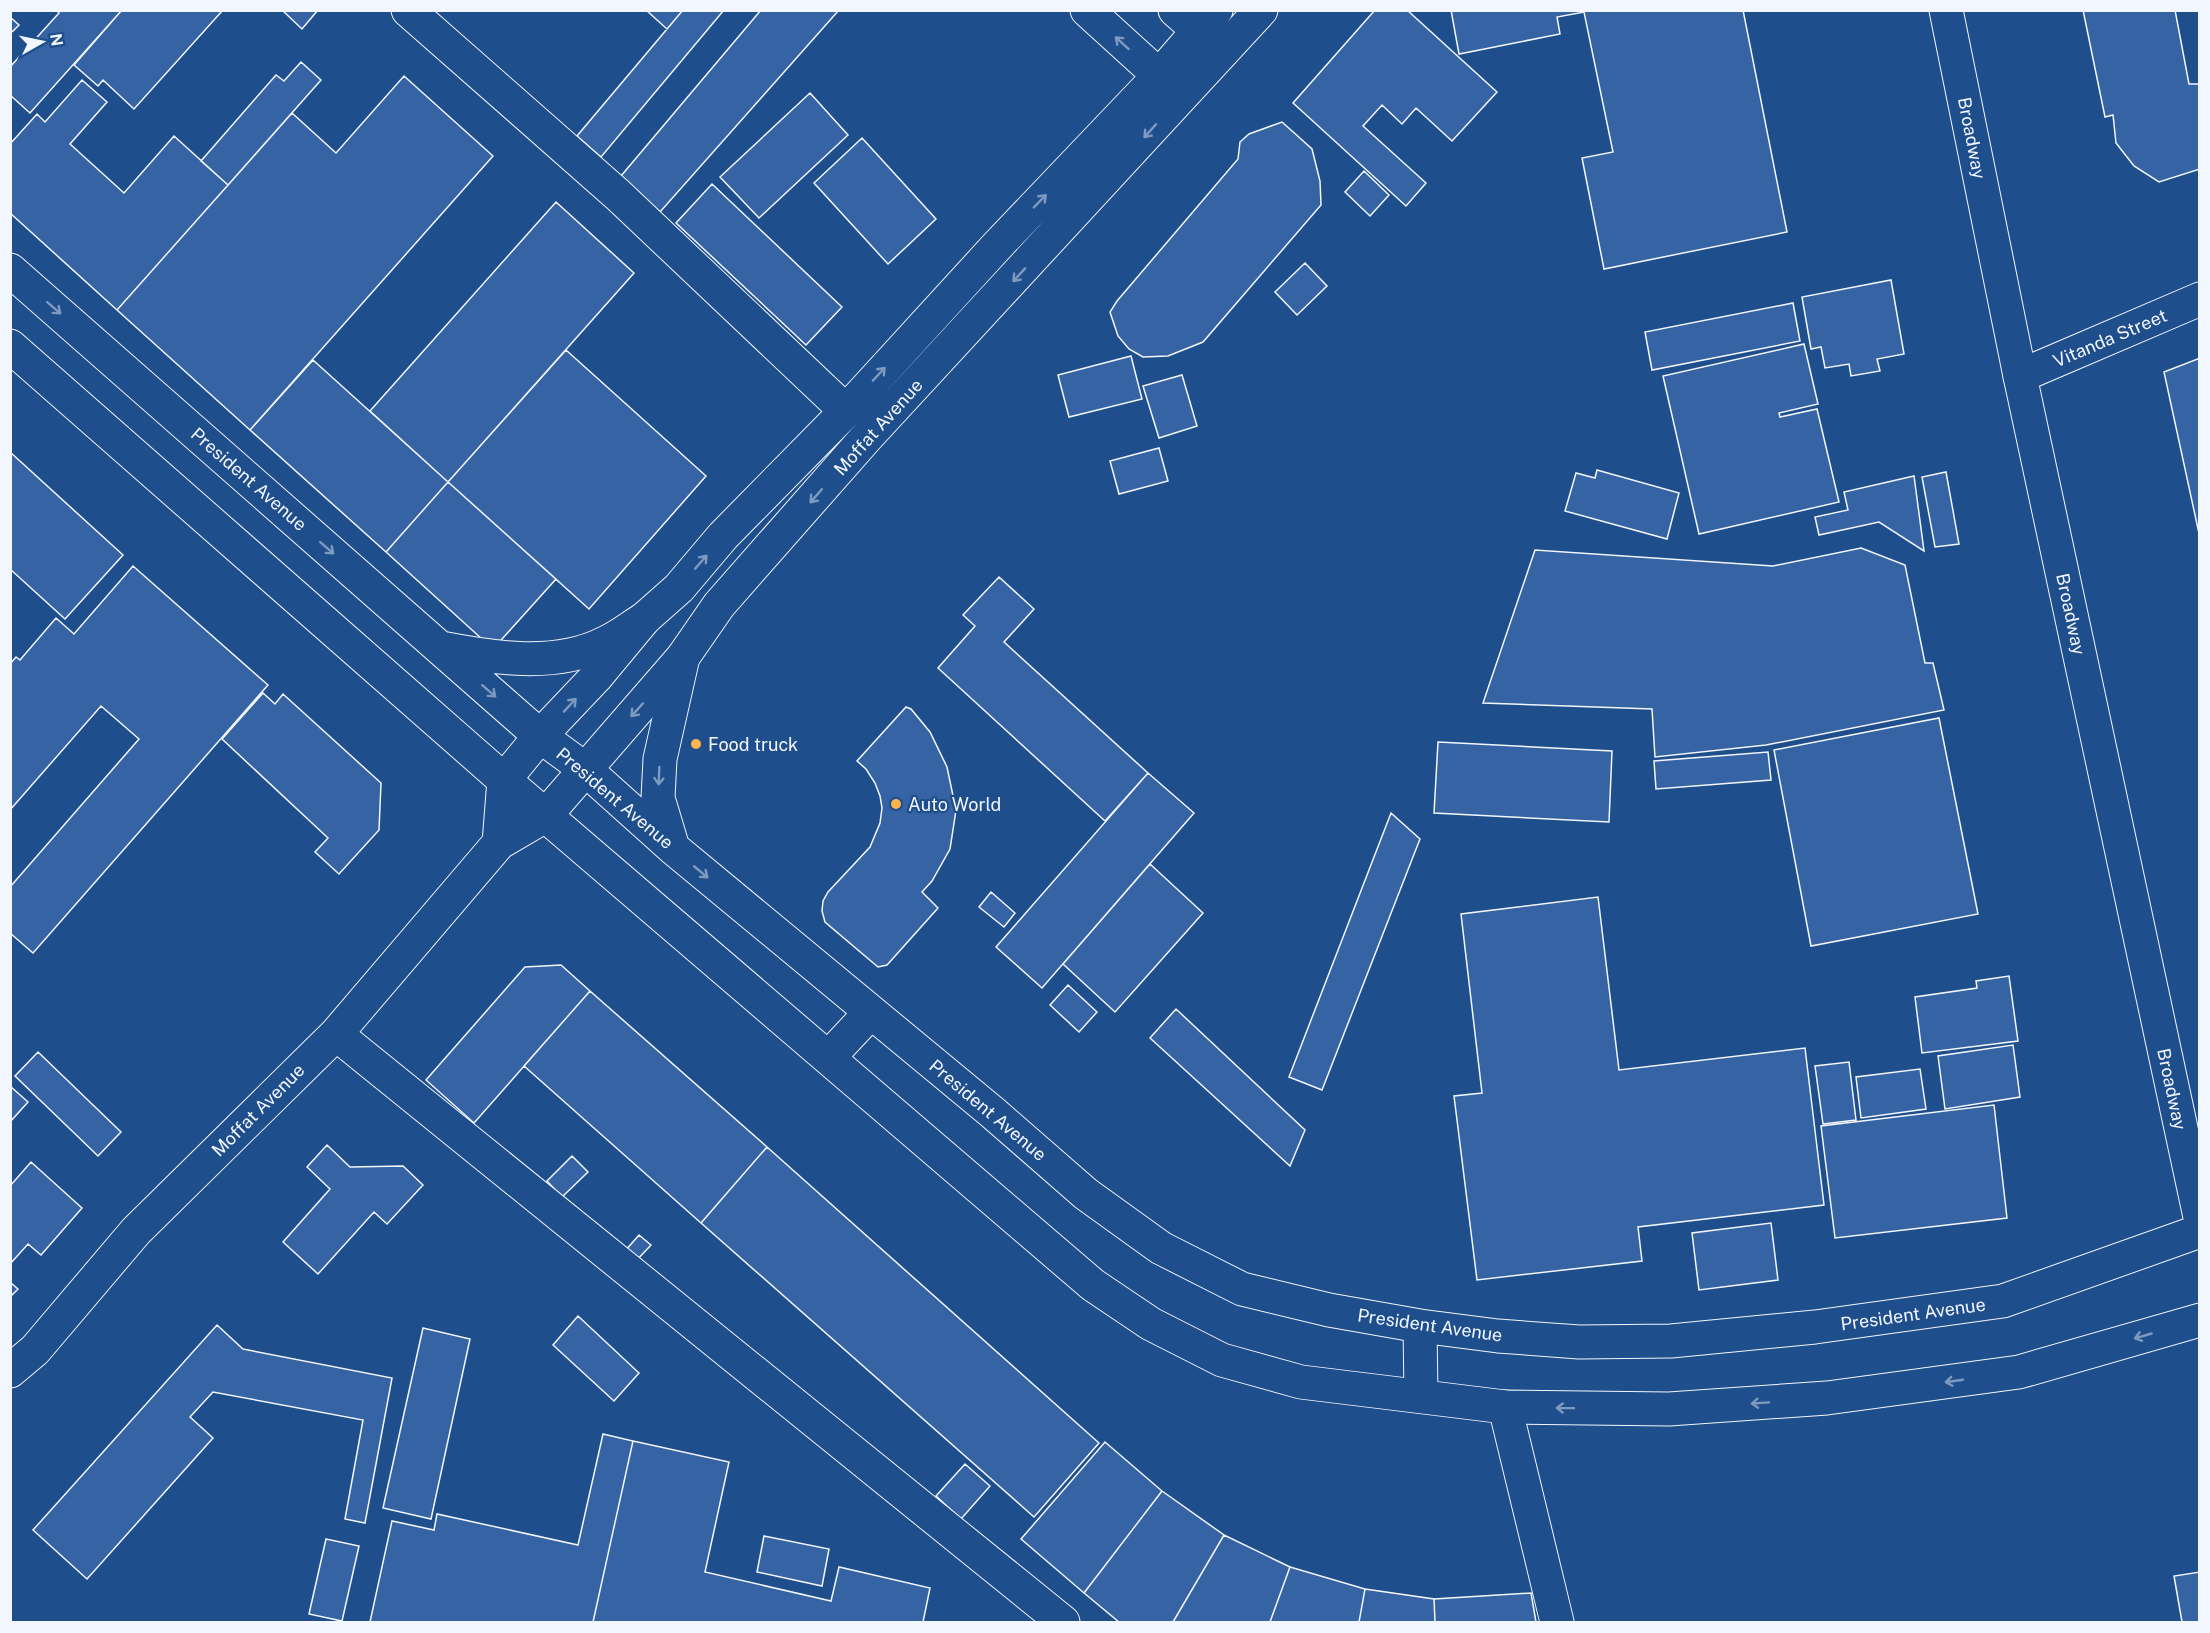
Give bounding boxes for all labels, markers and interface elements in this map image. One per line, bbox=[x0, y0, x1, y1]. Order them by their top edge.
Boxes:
north arrow bbox=[12, 12, 72, 72]
text: N bbox=[46, 32, 67, 47]
one-way arrow bbox=[1115, 36, 1130, 50]
street label: Broadway bbox=[1954, 95, 1990, 181]
one-way arrow bbox=[1143, 123, 1157, 138]
one-way arrow bbox=[1033, 193, 1047, 208]
one-way arrow bbox=[1012, 267, 1026, 282]
one-way arrow bbox=[47, 301, 62, 315]
street label: Vitanda Street bbox=[2050, 305, 2170, 371]
one-way arrow bbox=[872, 367, 886, 382]
street label: Moffat Avenue bbox=[829, 375, 927, 479]
street label: President Avenue bbox=[187, 423, 311, 535]
one-way arrow bbox=[809, 488, 823, 503]
one-way arrow bbox=[319, 541, 334, 555]
one-way arrow bbox=[695, 554, 708, 570]
street label: Broadway bbox=[2052, 571, 2090, 657]
one-way arrow bbox=[481, 684, 496, 698]
one-way arrow bbox=[562, 697, 577, 712]
one-way arrow bbox=[630, 702, 644, 717]
place label: Food truck bbox=[708, 734, 798, 755]
marker: Food truck bbox=[689, 737, 703, 751]
street label: President Avenue bbox=[552, 743, 678, 853]
one-way arrow bbox=[653, 765, 665, 785]
place label: Auto World bbox=[908, 794, 1001, 815]
marker: Auto World bbox=[889, 797, 903, 811]
one-way arrow bbox=[693, 865, 709, 878]
street label: Broadway bbox=[2153, 1046, 2191, 1132]
street label: President Avenue bbox=[925, 1055, 1051, 1165]
street label: Moffat Avenue bbox=[207, 1059, 309, 1161]
street label: President Avenue bbox=[1839, 1293, 1987, 1335]
street label: President Avenue bbox=[1356, 1304, 1504, 1346]
one-way arrow bbox=[2134, 1331, 2153, 1343]
one-way arrow bbox=[1944, 1375, 1964, 1386]
one-way arrow bbox=[1751, 1397, 1771, 1408]
one-way arrow bbox=[1556, 1403, 1576, 1414]

